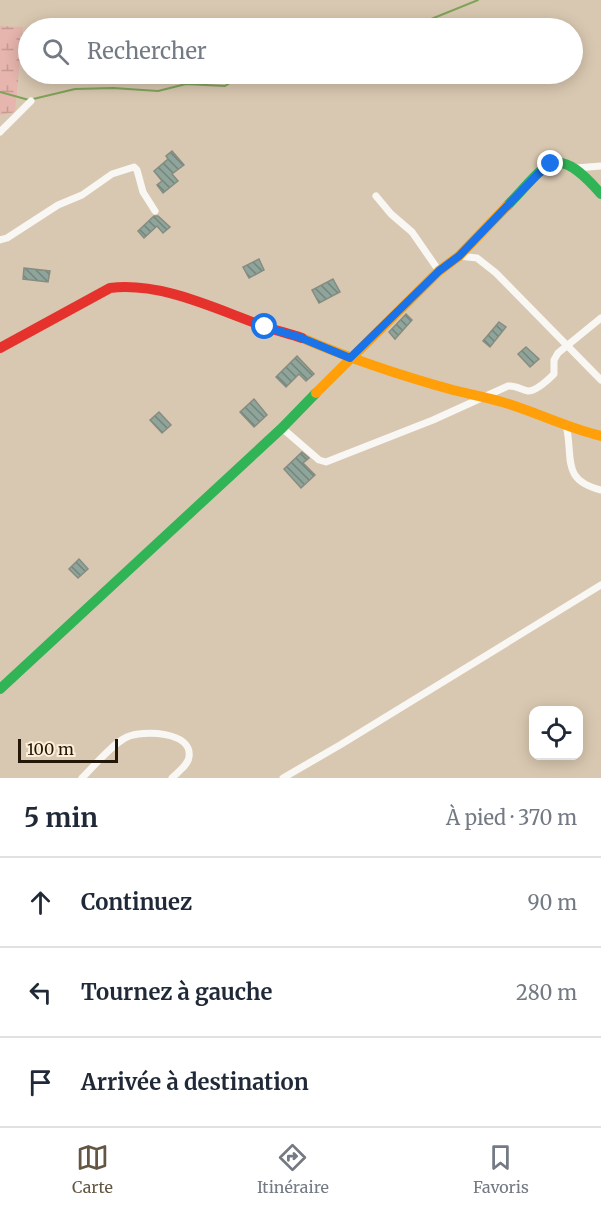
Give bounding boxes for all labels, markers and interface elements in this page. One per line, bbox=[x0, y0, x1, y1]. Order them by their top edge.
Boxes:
search box bbox=[18, 18, 583, 84]
icon: search bbox=[39, 35, 72, 68]
text: Rechercher bbox=[87, 37, 207, 65]
route end bbox=[537, 150, 563, 176]
route start bbox=[251, 313, 277, 339]
map controls bbox=[529, 706, 583, 760]
button: locate bbox=[529, 706, 583, 760]
scale bar bbox=[18, 736, 118, 764]
text: 100 m bbox=[27, 739, 74, 759]
text: 5 min bbox=[24, 801, 98, 834]
text: À pied · 370 m bbox=[446, 805, 577, 830]
icon: ahead bbox=[24, 886, 57, 919]
text: Continuez bbox=[81, 888, 192, 916]
text: 90 m bbox=[527, 890, 577, 915]
icon: left bbox=[24, 976, 57, 1009]
text: Tournez à gauche bbox=[81, 978, 272, 1006]
text: 280 m bbox=[516, 980, 577, 1005]
icon: arrive bbox=[24, 1066, 57, 1099]
text: Arrivée à destination bbox=[81, 1068, 309, 1096]
tab: Carte bbox=[72, 1141, 113, 1197]
tab: Itinéraire bbox=[257, 1141, 329, 1197]
tab: Favoris bbox=[473, 1141, 529, 1197]

